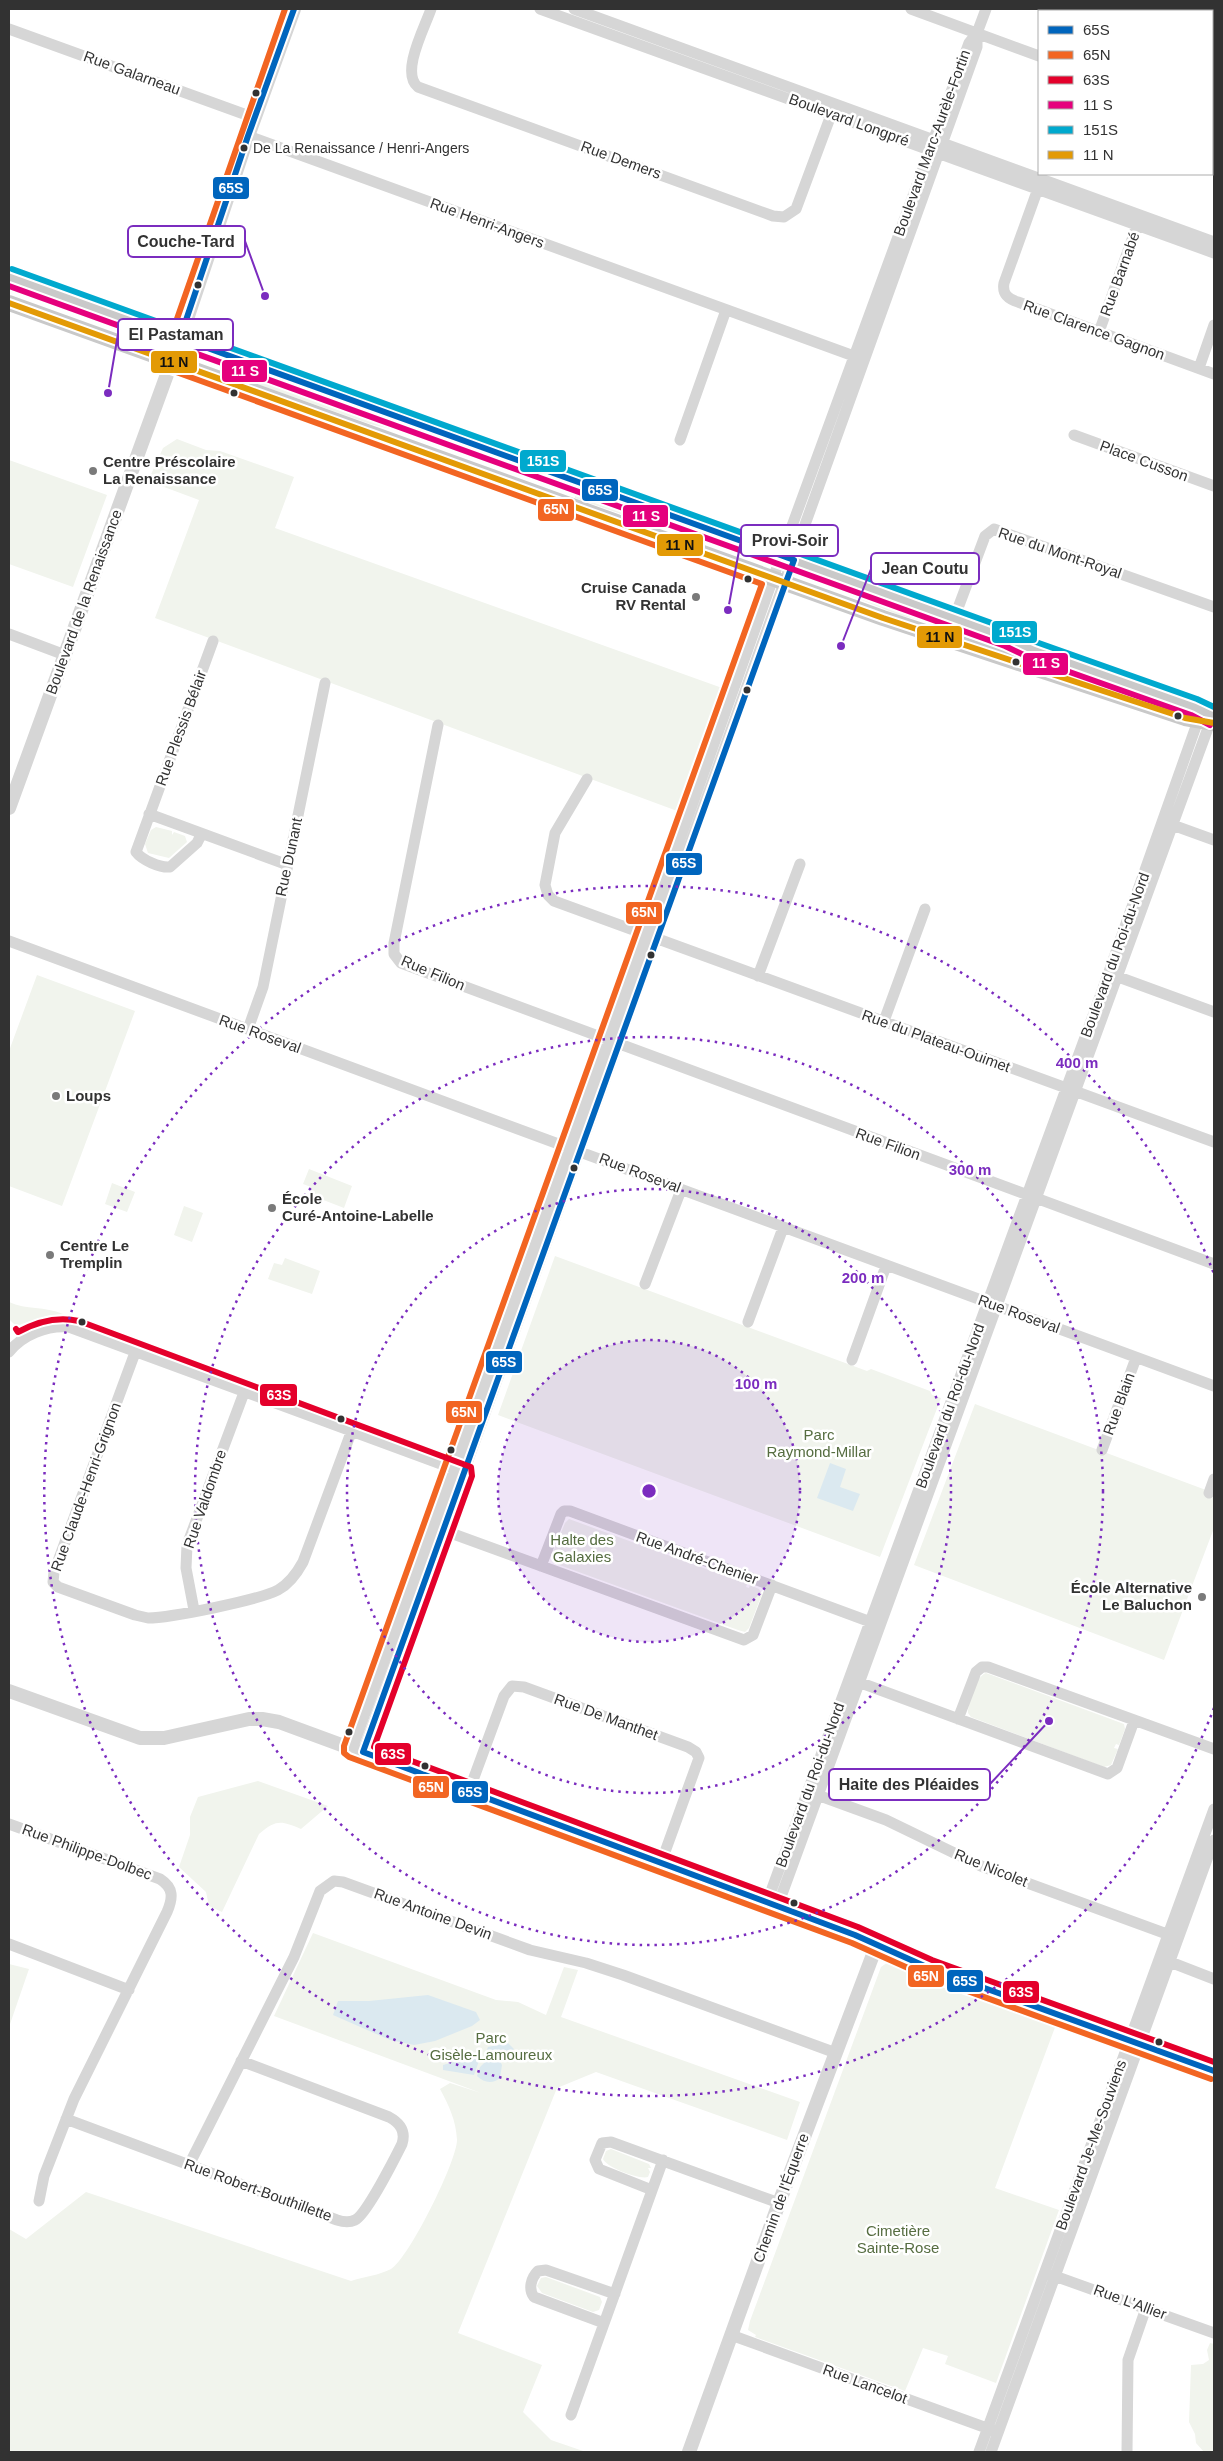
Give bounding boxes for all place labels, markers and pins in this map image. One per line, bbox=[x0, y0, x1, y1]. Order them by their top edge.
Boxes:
unlabelled marker bbox=[251, 88, 261, 98]
place label: De La Renaissance / Henri-Angers bbox=[253, 140, 469, 156]
marker: De La Renaissance / Henri-Angers bbox=[239, 143, 249, 153]
callout: Couche-Tard bbox=[128, 226, 245, 257]
unlabelled marker bbox=[193, 280, 203, 290]
callout: El Pastaman bbox=[118, 319, 233, 350]
unlabelled marker bbox=[229, 388, 239, 398]
place label: Centre Préscolaire La Renaissance bbox=[103, 453, 236, 487]
marker: Centre Préscolaire La Renaissance bbox=[87, 465, 99, 477]
callout: Provi-Soir bbox=[741, 525, 838, 556]
callout: Jean Coutu bbox=[871, 553, 979, 584]
unlabelled marker bbox=[743, 574, 753, 584]
place label: Cruise Canada RV Rental bbox=[581, 579, 687, 613]
marker: Cruise Canada RV Rental bbox=[690, 591, 702, 603]
unlabelled marker bbox=[1011, 657, 1021, 667]
unlabelled marker bbox=[742, 685, 752, 695]
unlabelled marker bbox=[1173, 711, 1183, 721]
unlabelled marker bbox=[646, 950, 656, 960]
place label: Loups bbox=[66, 1087, 111, 1104]
marker: Loups bbox=[50, 1090, 62, 1102]
unlabelled marker bbox=[569, 1163, 579, 1173]
place label: École Curé-Antoine-Labelle bbox=[282, 1190, 434, 1224]
marker: École Curé-Antoine-Labelle bbox=[266, 1202, 278, 1214]
place label: Centre Le Tremplin bbox=[60, 1237, 129, 1271]
marker: Centre Le Tremplin bbox=[44, 1249, 56, 1261]
unlabelled marker bbox=[77, 1317, 87, 1327]
unlabelled marker bbox=[336, 1414, 346, 1424]
unlabelled marker bbox=[446, 1445, 456, 1455]
centre of rings bbox=[640, 1482, 658, 1500]
place label: École Alternative Le Baluchon bbox=[1071, 1579, 1192, 1613]
marker: École Alternative Le Baluchon bbox=[1196, 1591, 1208, 1603]
unlabelled marker bbox=[344, 1727, 354, 1737]
unlabelled marker bbox=[420, 1761, 430, 1771]
callout: Haite des Pléaides bbox=[829, 1769, 990, 1800]
unlabelled marker bbox=[789, 1898, 799, 1908]
unlabelled marker bbox=[1154, 2037, 1164, 2047]

